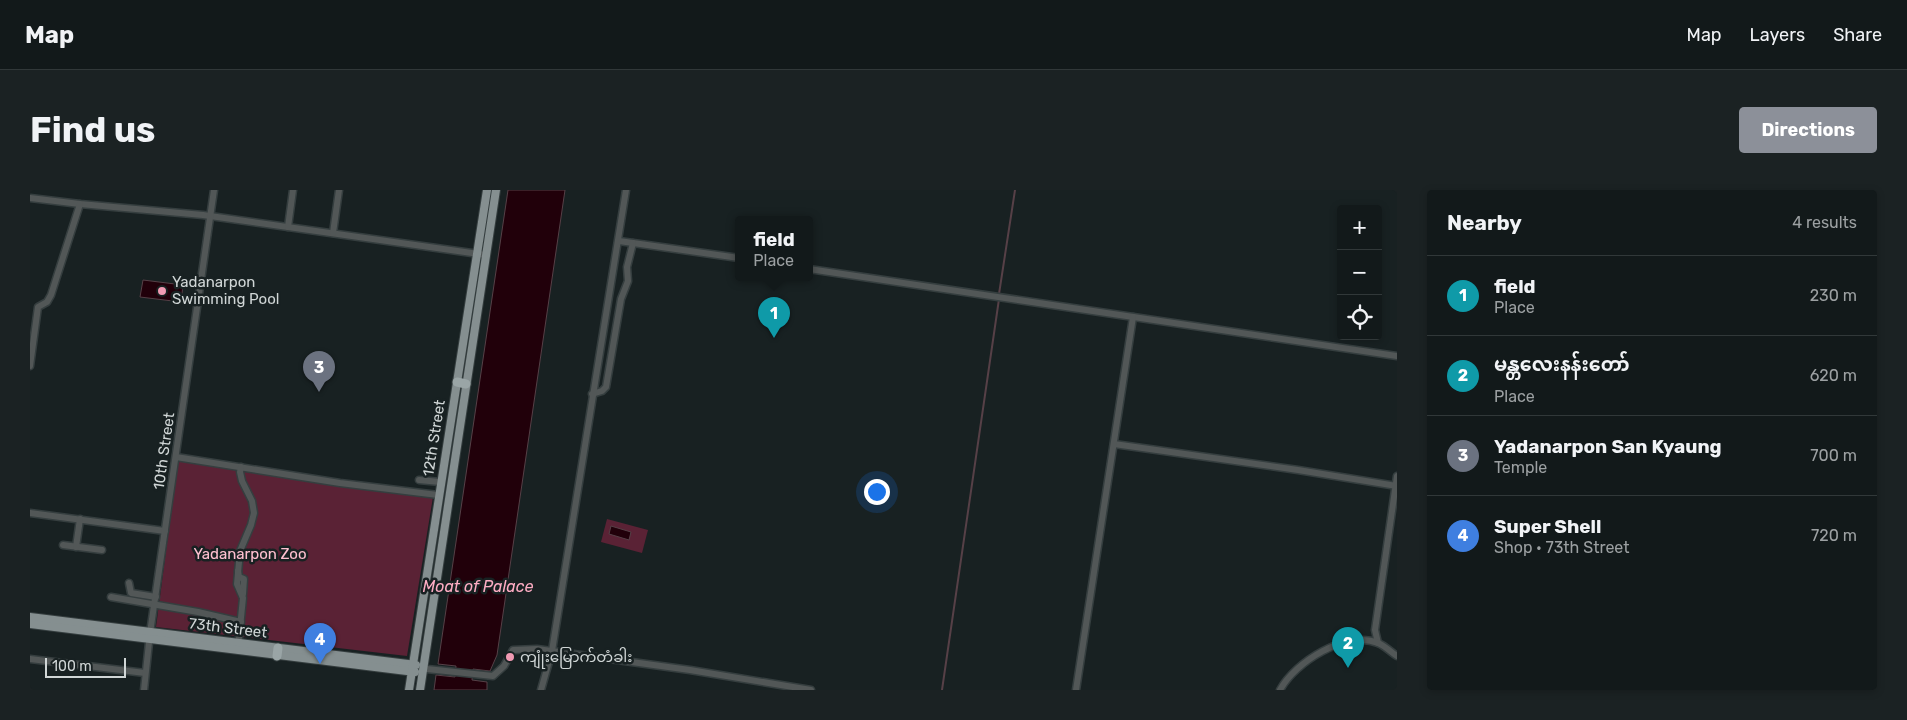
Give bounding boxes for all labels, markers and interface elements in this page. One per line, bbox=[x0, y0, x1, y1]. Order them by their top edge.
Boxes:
text: Map bbox=[25, 21, 74, 49]
text: Map bbox=[1687, 24, 1722, 46]
text: Layers bbox=[1750, 24, 1805, 46]
text: Share bbox=[1833, 24, 1882, 46]
button: Directions bbox=[1739, 107, 1877, 153]
text: Find us bbox=[30, 109, 155, 151]
map controls bbox=[1337, 205, 1382, 340]
button: + bbox=[1337, 205, 1382, 250]
text: Nearby bbox=[1447, 210, 1522, 235]
text: 4 results bbox=[1792, 213, 1857, 232]
popup bbox=[735, 216, 813, 281]
text: field bbox=[753, 228, 795, 251]
button: − bbox=[1337, 250, 1382, 295]
text: Place bbox=[753, 251, 794, 270]
place label: Yadanarpon Swimming Pool bbox=[172, 273, 279, 308]
text: field bbox=[1494, 275, 1536, 298]
marker: Yadanarpon Swimming Pool bbox=[156, 285, 168, 297]
text: 1 bbox=[1459, 286, 1467, 305]
text: 230 m bbox=[1810, 286, 1857, 305]
button: locate bbox=[1337, 295, 1382, 340]
pin: 1 bbox=[758, 297, 790, 338]
text: Place bbox=[1494, 298, 1535, 317]
pin: 3 bbox=[303, 351, 335, 392]
text: မန္တလေးနန်းတော် bbox=[1494, 353, 1630, 376]
text: 2 bbox=[1458, 366, 1468, 385]
text: 620 m bbox=[1810, 366, 1857, 385]
text: Place bbox=[1494, 387, 1535, 406]
street label: 12th Street bbox=[419, 398, 449, 478]
street label: 10th Street bbox=[150, 411, 178, 491]
text: Yadanarpon San Kyaung bbox=[1494, 435, 1722, 458]
text: 3 bbox=[1458, 446, 1468, 465]
text: 700 m bbox=[1810, 446, 1857, 465]
text: Temple bbox=[1494, 458, 1547, 477]
your location bbox=[864, 479, 890, 505]
text: Super Shell bbox=[1494, 515, 1601, 538]
text: 4 bbox=[1458, 526, 1468, 545]
text: 720 m bbox=[1811, 526, 1857, 545]
text: Shop · 73th Street bbox=[1494, 538, 1630, 557]
park label: Yadanarpon Zoo bbox=[193, 545, 307, 563]
water label: Moat of Palace bbox=[423, 577, 534, 596]
street label: 73th Street bbox=[188, 614, 268, 642]
pin: 4 bbox=[304, 623, 336, 664]
pin: 2 bbox=[1332, 627, 1364, 668]
place label: ကျုံးမြောက်တံခါး bbox=[520, 647, 633, 669]
marker: ကျုံးမြောက်တံခါး bbox=[504, 651, 516, 663]
scale bar bbox=[45, 655, 126, 678]
text: 100 m bbox=[52, 658, 92, 675]

